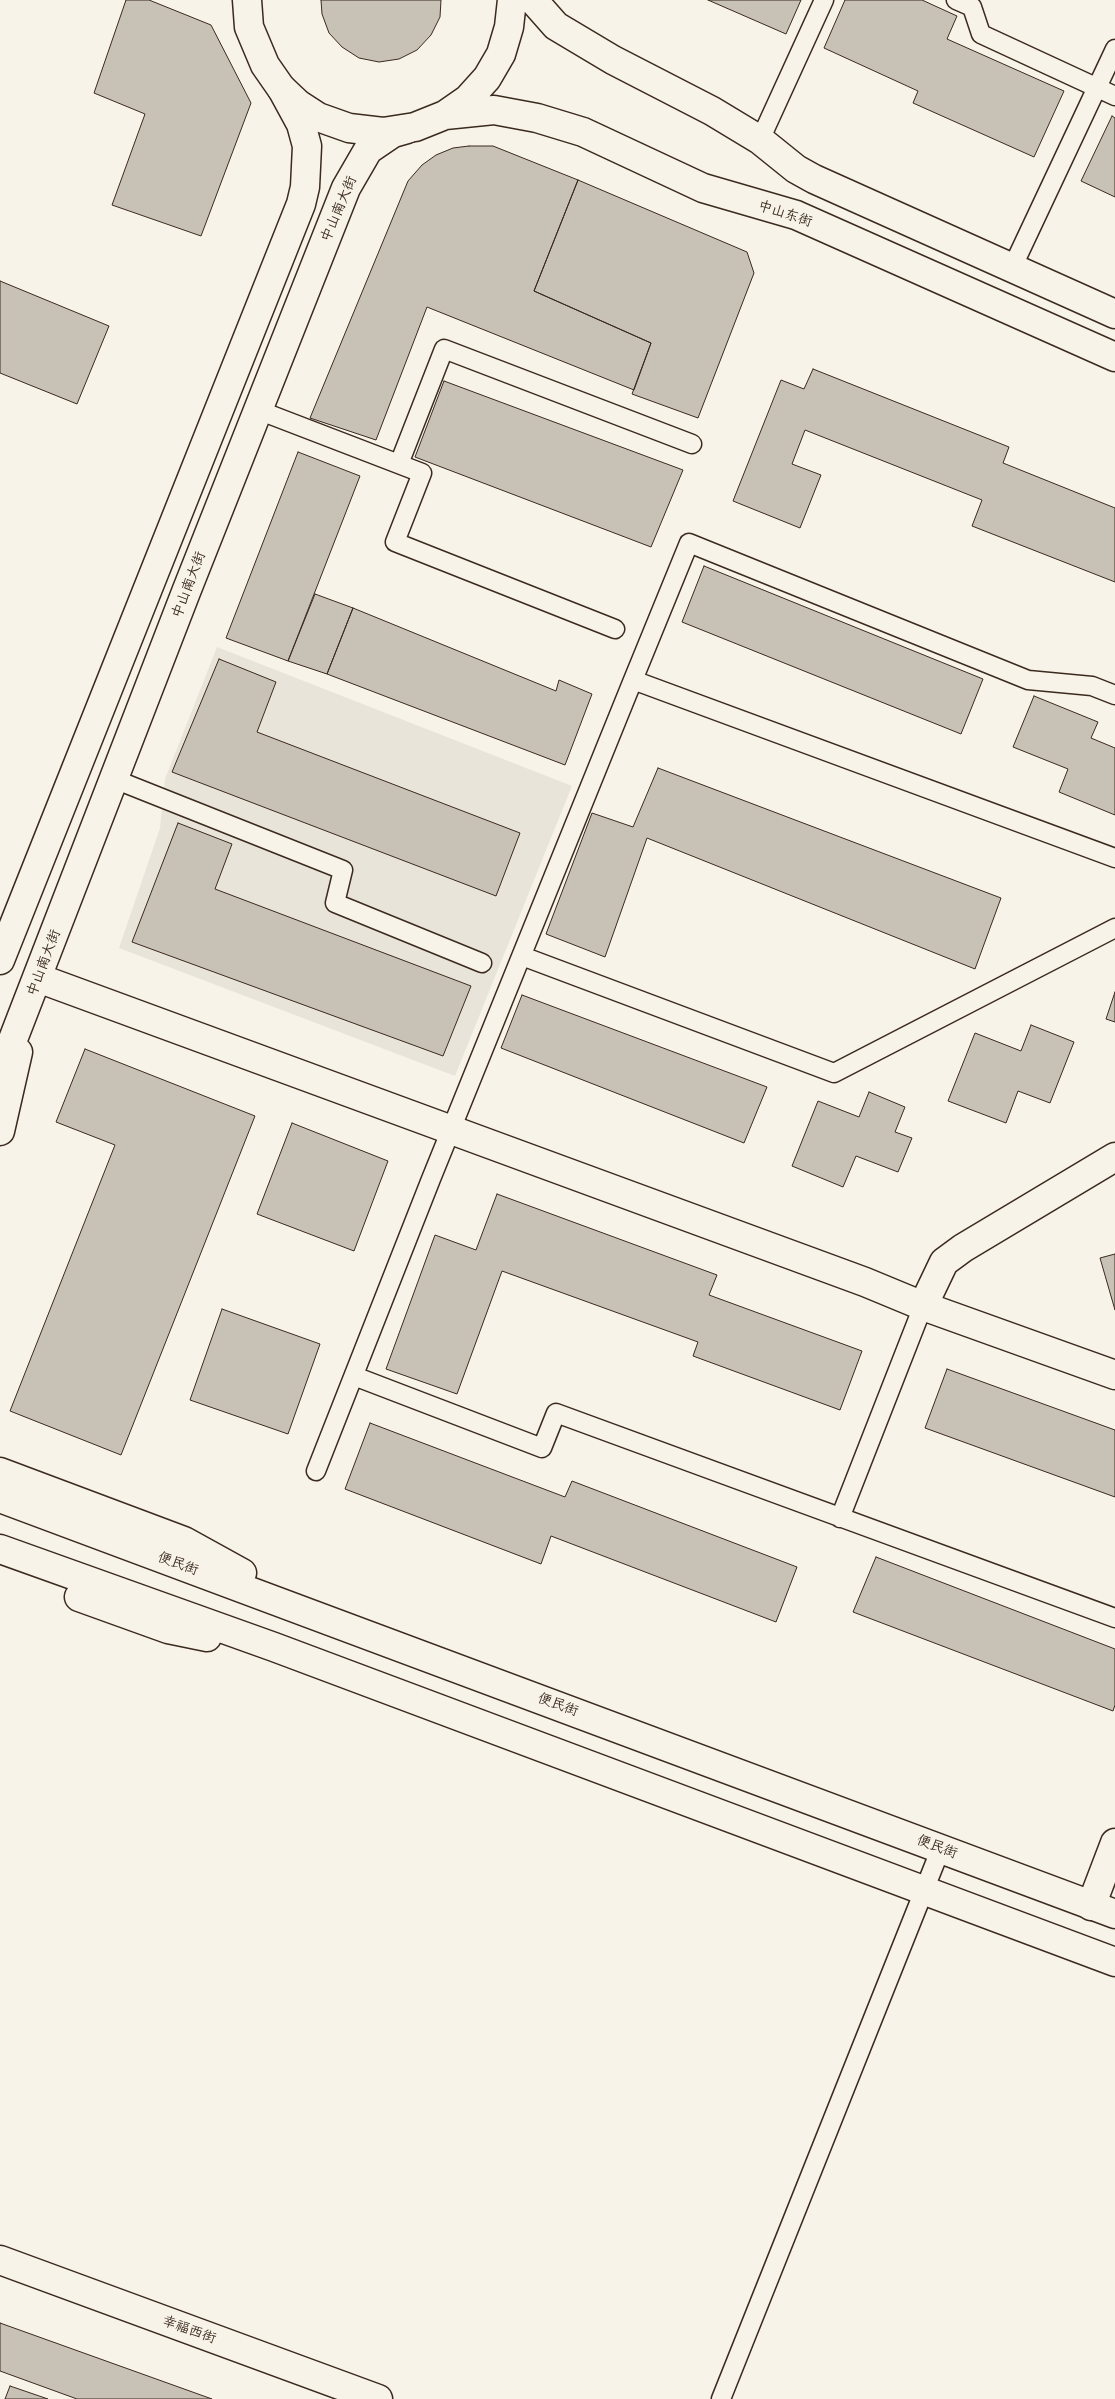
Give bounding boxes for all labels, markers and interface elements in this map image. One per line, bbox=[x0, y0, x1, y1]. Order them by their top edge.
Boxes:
street label: 中山南大街 bbox=[318, 174, 360, 244]
street label: 中山东街 bbox=[756, 197, 814, 231]
street label: 中山南大街 bbox=[169, 549, 209, 621]
street label: 中山南大街 bbox=[24, 927, 64, 999]
street label: 便民街 bbox=[155, 1549, 201, 1579]
street label: 便民街 bbox=[535, 1690, 581, 1720]
street label: 便民街 bbox=[914, 1832, 960, 1862]
street label: 幸福西街 bbox=[160, 2313, 218, 2347]

